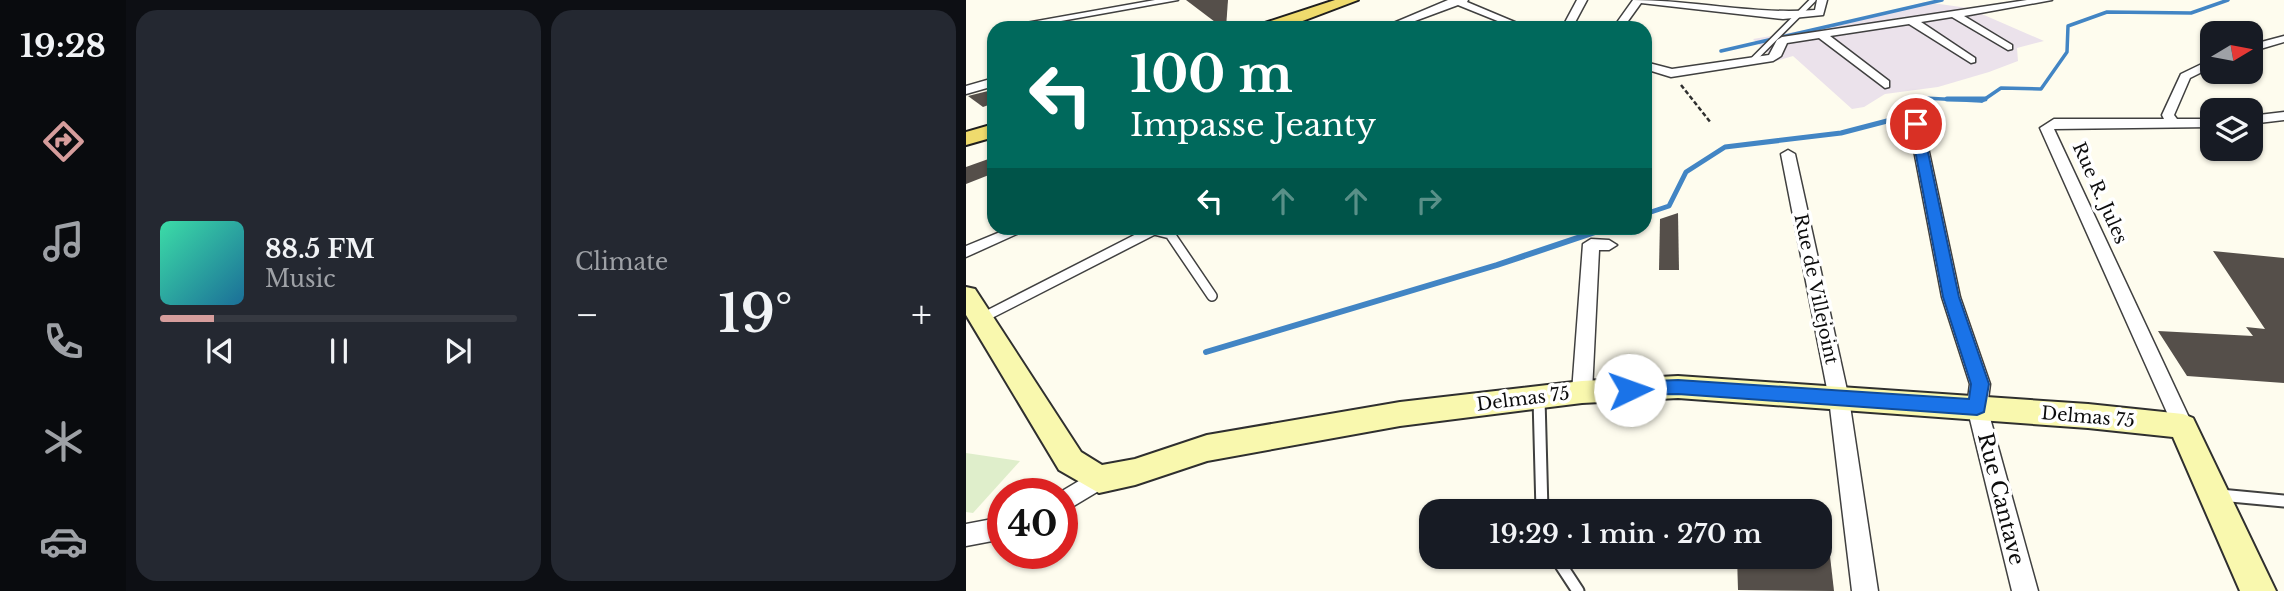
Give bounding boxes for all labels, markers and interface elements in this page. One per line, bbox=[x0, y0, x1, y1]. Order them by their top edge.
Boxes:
north arrow bbox=[2200, 21, 2263, 84]
map controls bbox=[2200, 21, 2263, 161]
text: 19:28 bbox=[20, 26, 106, 66]
text: 100 m bbox=[1130, 44, 1293, 105]
icon: left bbox=[1015, 49, 1106, 140]
pin bbox=[1886, 94, 1946, 154]
button: layers bbox=[2200, 98, 2263, 161]
text: Impasse Jeanty bbox=[1130, 105, 1376, 145]
icon: arrive bbox=[1897, 105, 1935, 143]
icon: directions bbox=[39, 117, 88, 166]
street label: Rue R. Jules bbox=[2068, 139, 2132, 247]
icon: left bbox=[1191, 182, 1229, 220]
icon: ahead bbox=[1264, 182, 1302, 220]
icon: ahead bbox=[1337, 182, 1375, 220]
icon: right bbox=[1410, 182, 1448, 220]
street label: Rue de Villejoint bbox=[1789, 212, 1843, 366]
icon: music bbox=[39, 217, 88, 266]
text: 88.5 FM bbox=[265, 233, 375, 265]
text: Climate bbox=[575, 248, 668, 276]
text: Music bbox=[265, 265, 336, 293]
text: 19° bbox=[718, 282, 793, 346]
text: − bbox=[575, 291, 599, 338]
text: + bbox=[911, 291, 932, 338]
icon: phone bbox=[39, 317, 88, 366]
icon: previous bbox=[201, 332, 239, 370]
icon: pause bbox=[320, 332, 358, 370]
icon: next bbox=[439, 332, 477, 370]
position arrow bbox=[1593, 353, 1667, 427]
street label: Delmas 75 bbox=[1475, 382, 1571, 416]
street label: Delmas 75 bbox=[2040, 402, 2136, 432]
icon: climate bbox=[39, 417, 88, 466]
street label: Rue Cantave bbox=[1972, 430, 2030, 568]
speed limit sign: 40 bbox=[987, 478, 1078, 569]
icon: car bbox=[39, 517, 88, 566]
text: 19:29 · 1 min · 270 m bbox=[1489, 518, 1762, 550]

